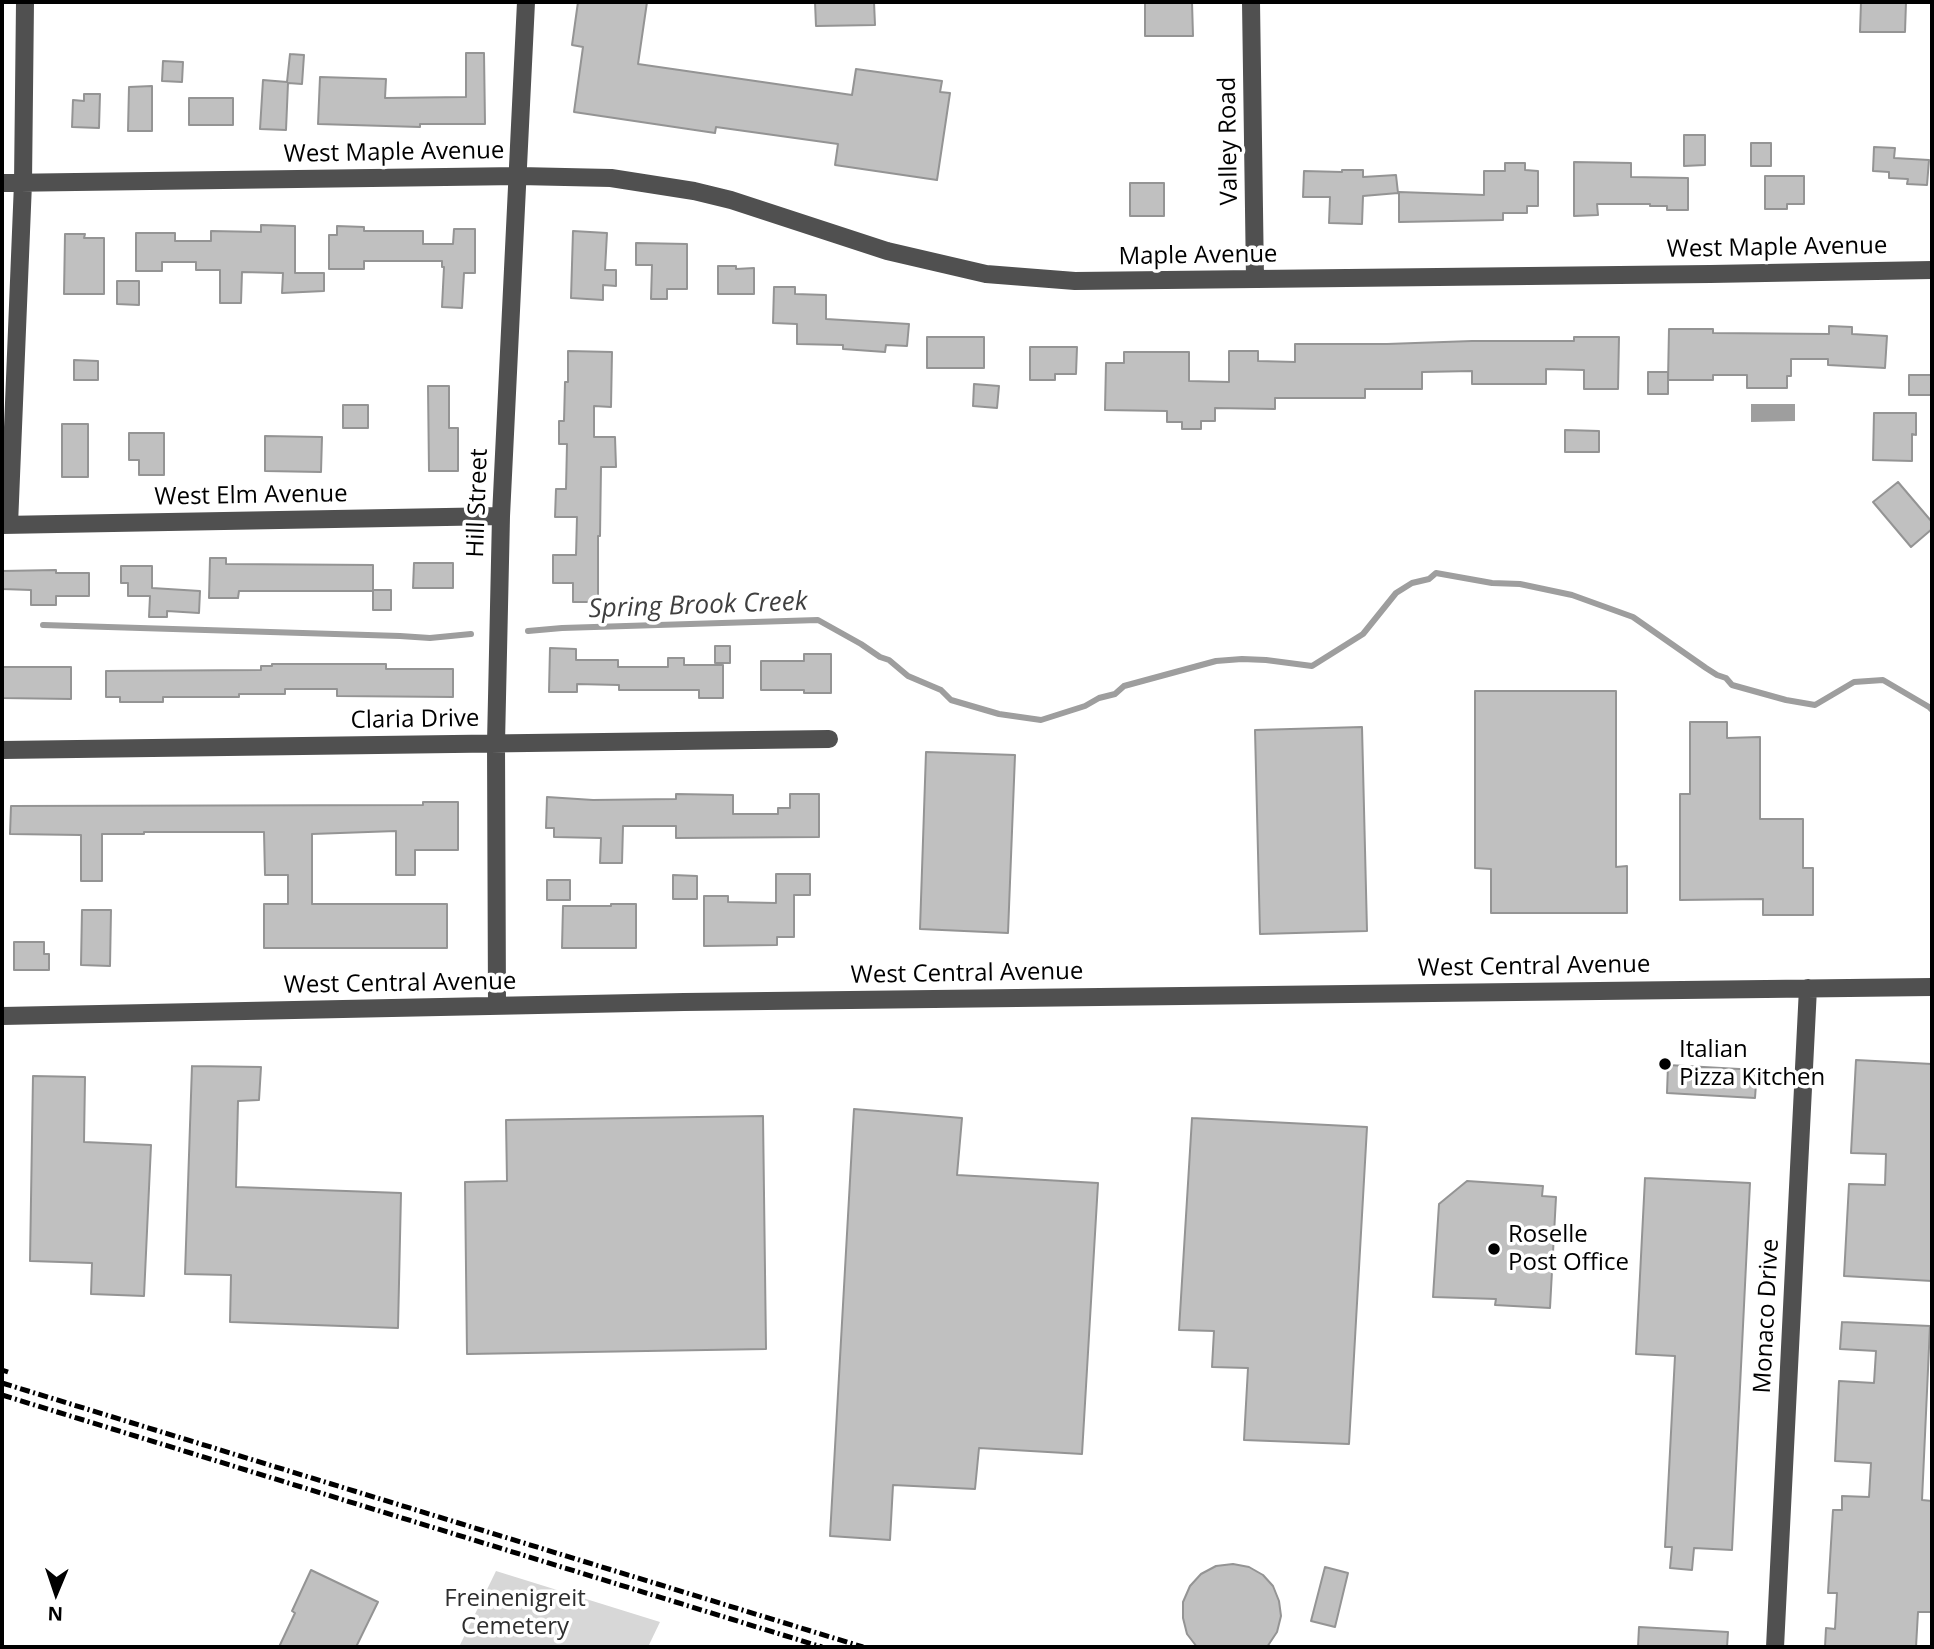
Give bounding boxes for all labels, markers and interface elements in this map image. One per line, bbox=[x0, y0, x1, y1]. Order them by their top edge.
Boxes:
street label: Valley Road bbox=[1213, 76, 1245, 206]
street label: West Maple Avenue bbox=[283, 137, 505, 169]
street label: West Maple Avenue bbox=[1666, 232, 1888, 264]
street label: Maple Avenue bbox=[1118, 240, 1278, 272]
street label: Hill Street bbox=[462, 448, 494, 558]
street label: West Elm Avenue bbox=[154, 480, 348, 512]
water label: Spring Brook Creek bbox=[588, 587, 808, 625]
street label: Claria Drive bbox=[350, 704, 480, 736]
street label: West Central Avenue bbox=[1417, 951, 1651, 983]
street label: West Central Avenue bbox=[850, 958, 1084, 990]
street label: West Central Avenue bbox=[283, 968, 517, 1000]
place label: Italian Pizza Kitchen bbox=[1679, 1036, 1825, 1092]
marker: Italian Pizza Kitchen bbox=[1657, 1056, 1673, 1072]
place label: Roselle Post Office bbox=[1508, 1221, 1629, 1277]
street label: Monaco Drive bbox=[1749, 1238, 1785, 1394]
marker: Roselle Post Office bbox=[1486, 1241, 1502, 1257]
north arrow bbox=[21, 1558, 91, 1628]
park label: Freinenigreit Cemetery bbox=[444, 1585, 586, 1641]
text: N bbox=[47, 1601, 63, 1627]

